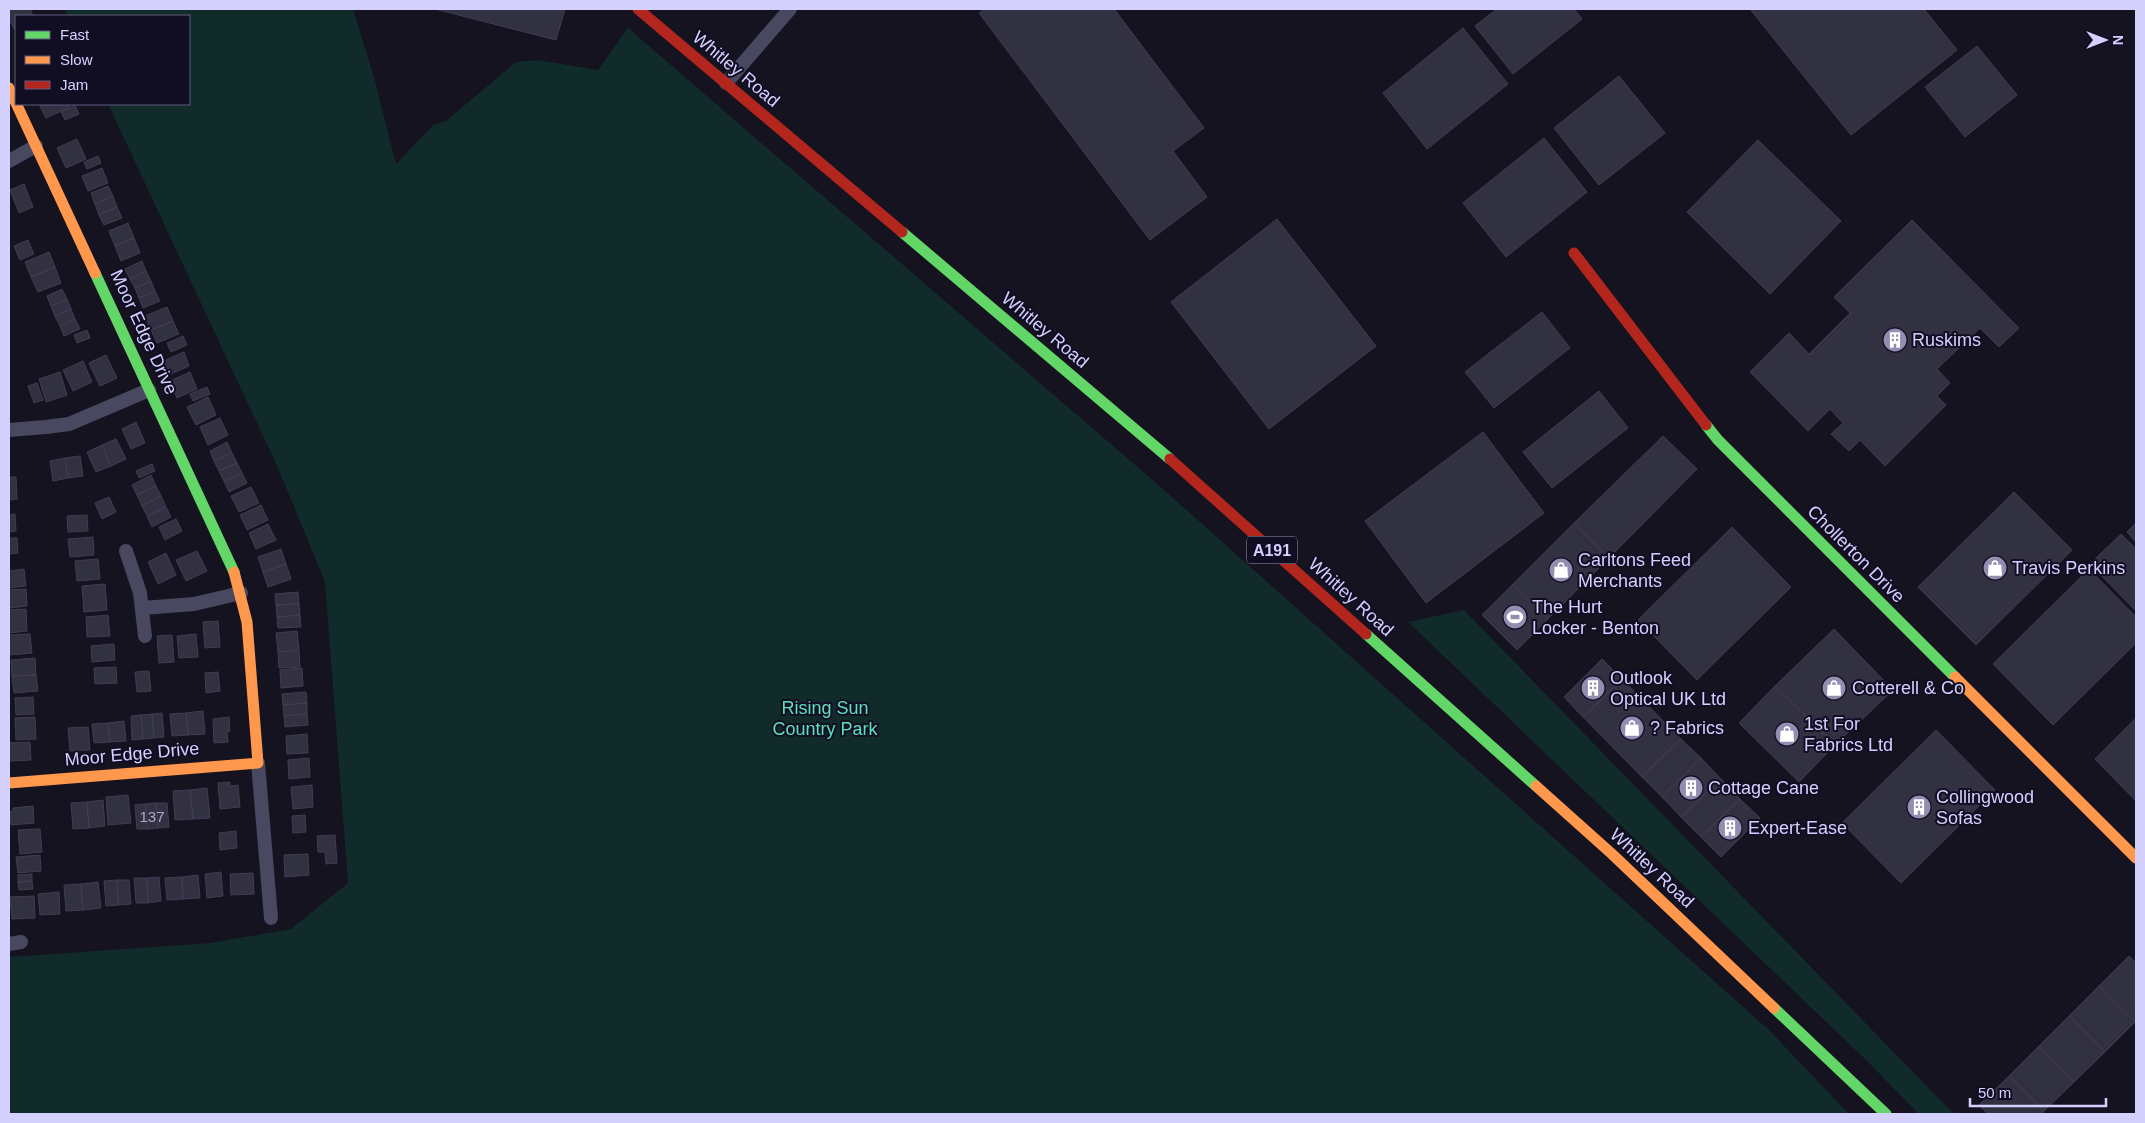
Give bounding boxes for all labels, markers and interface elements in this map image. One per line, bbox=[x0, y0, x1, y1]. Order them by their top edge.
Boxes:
legend bbox=[15, 15, 190, 105]
north arrow bbox=[2080, 15, 2130, 65]
text: Fast bbox=[60, 26, 90, 43]
street label: Whitley Road bbox=[689, 27, 783, 111]
text: N bbox=[2110, 35, 2126, 45]
text: Slow bbox=[60, 51, 93, 68]
text: Jam bbox=[60, 76, 88, 93]
street label: Moor Edge Drive bbox=[106, 267, 182, 397]
street label: Whitley Road bbox=[998, 288, 1092, 372]
building icon: Ruskims bbox=[1882, 327, 1908, 353]
place label: Ruskims bbox=[1912, 330, 1981, 350]
street label: Chollerton Drive bbox=[1803, 501, 1909, 607]
road number: A191 bbox=[1247, 536, 1297, 564]
place label: Carltons Feed Merchants bbox=[1578, 550, 1691, 591]
street label: Whitley Road bbox=[1305, 554, 1397, 640]
shop icon: Travis Perkins bbox=[1982, 555, 2008, 581]
shop icon: Carltons Feed Merchants bbox=[1548, 557, 1574, 583]
place label: Travis Perkins bbox=[2012, 558, 2125, 578]
place label: The Hurt Locker - Benton bbox=[1532, 597, 1659, 638]
sports icon: The Hurt Locker - Benton bbox=[1502, 604, 1528, 630]
place label: Outlook Optical UK Ltd bbox=[1610, 668, 1726, 709]
building icon: Outlook Optical UK Ltd bbox=[1580, 675, 1606, 701]
shop icon: Cotterell & Co bbox=[1821, 675, 1847, 701]
place label: Cotterell & Co bbox=[1852, 678, 1964, 698]
park label: Rising Sun Country Park bbox=[772, 698, 879, 739]
place label: 1st For Fabrics Ltd bbox=[1804, 714, 1893, 755]
shop icon: ? Fabrics bbox=[1619, 715, 1645, 741]
place label: ? Fabrics bbox=[1650, 718, 1724, 738]
shop icon: 1st For Fabrics Ltd bbox=[1774, 721, 1800, 747]
street label: Moor Edge Drive bbox=[64, 738, 200, 770]
building icon: Cottage Cane bbox=[1678, 775, 1704, 801]
place label: Cottage Cane bbox=[1708, 778, 1819, 798]
place label: Collingwood Sofas bbox=[1936, 787, 2034, 828]
building icon: Collingwood Sofas bbox=[1906, 794, 1932, 820]
house number: 137 bbox=[139, 808, 165, 825]
building icon: Expert-Ease bbox=[1717, 815, 1743, 841]
place label: Expert-Ease bbox=[1748, 818, 1847, 838]
street label: Whitley Road bbox=[1606, 824, 1698, 912]
scale bar bbox=[1970, 1076, 2106, 1108]
text: 50 m bbox=[1978, 1084, 2011, 1101]

